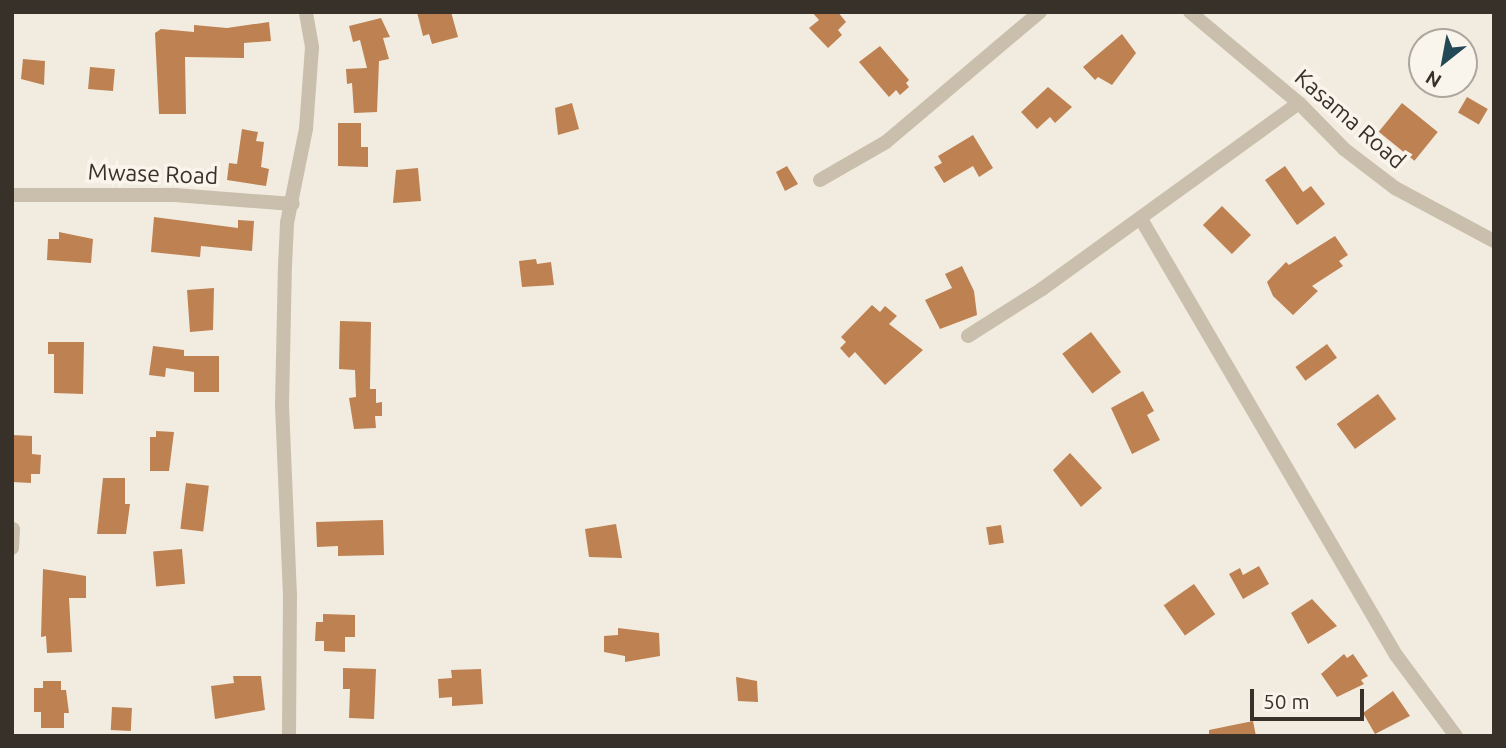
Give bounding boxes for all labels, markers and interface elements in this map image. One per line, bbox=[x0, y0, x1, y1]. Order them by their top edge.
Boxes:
north arrow bbox=[1408, 28, 1478, 98]
street label: Kasama Road bbox=[1289, 63, 1411, 175]
text: N bbox=[1421, 66, 1445, 92]
street label: Mwase Road bbox=[87, 158, 219, 190]
scale bar bbox=[1254, 674, 1368, 718]
text: 50 m bbox=[1263, 689, 1310, 713]

